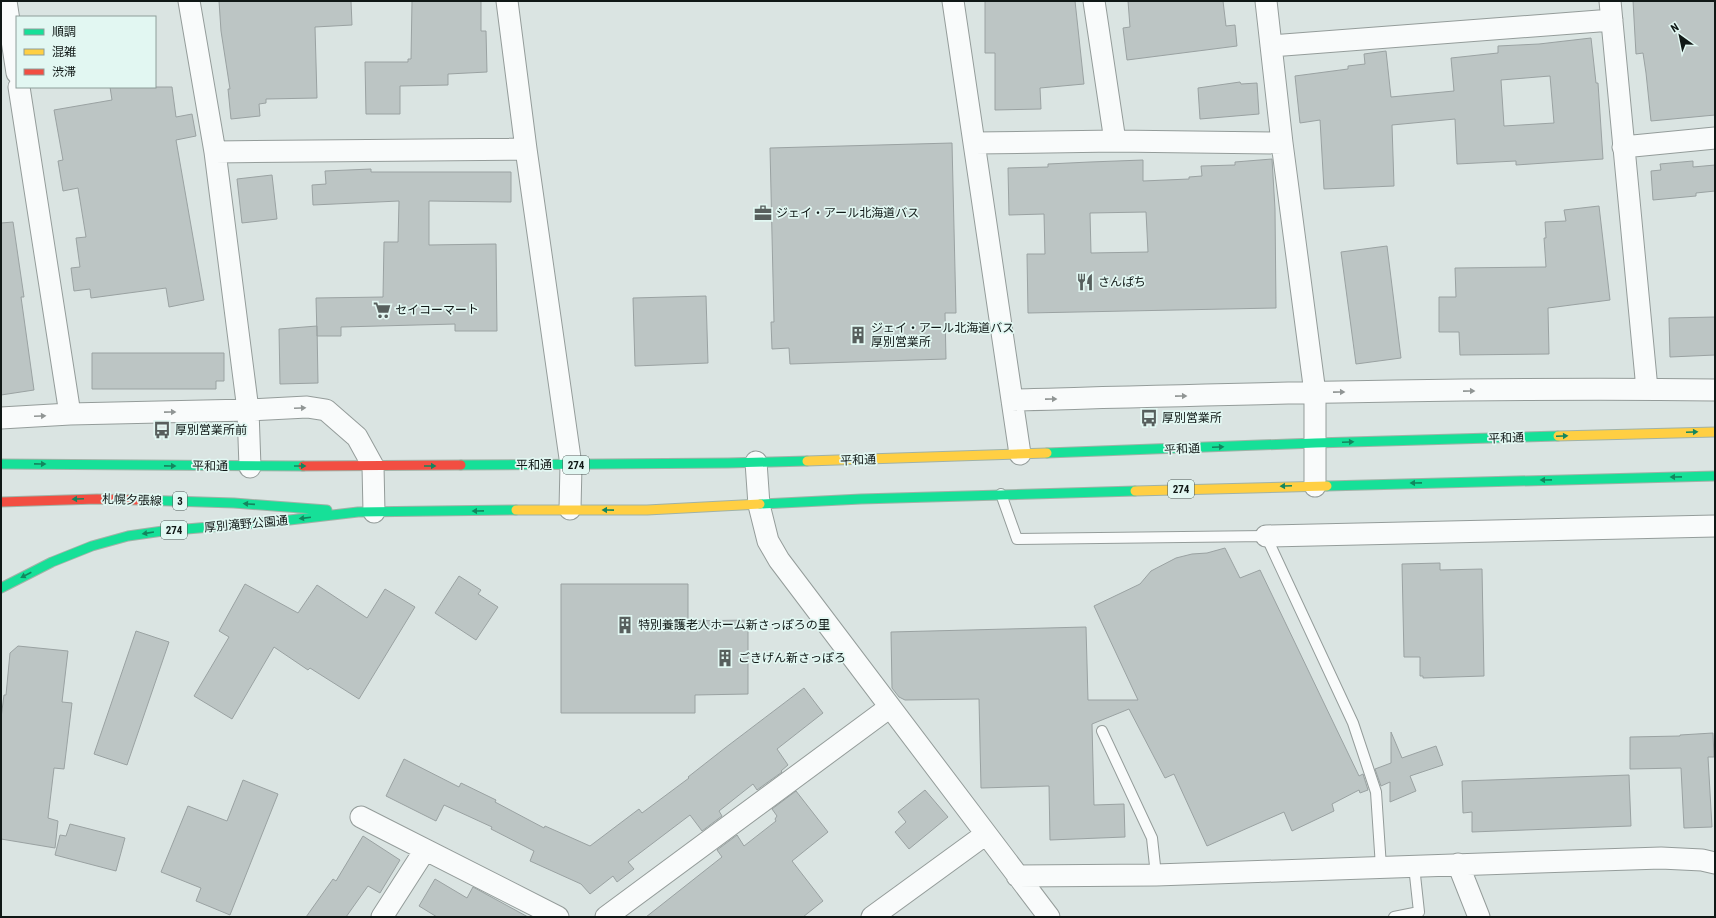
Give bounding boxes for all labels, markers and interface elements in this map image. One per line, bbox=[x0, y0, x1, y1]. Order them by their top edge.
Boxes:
legend bbox=[16, 16, 156, 88]
north arrow bbox=[1660, 16, 1700, 56]
text: N bbox=[1668, 21, 1681, 35]
text: 順調 bbox=[52, 25, 76, 39]
text: 混雑 bbox=[52, 45, 76, 59]
text: 渋滞 bbox=[52, 65, 76, 79]
office icon: ジェイ・アール北海道バス bbox=[753, 203, 773, 223]
place label: ジェイ・アール北海道バス bbox=[776, 206, 919, 220]
restaurant icon: さんぱち bbox=[1075, 272, 1095, 292]
place label: さんぱち bbox=[1098, 275, 1146, 289]
supermarket icon: セイコーマート bbox=[372, 300, 392, 320]
place label: セイコーマート bbox=[395, 303, 479, 317]
place label: ジェイ・アール北海道バス 厚別営業所 bbox=[871, 321, 1014, 349]
building icon: ジェイ・アール北海道バス 厚別営業所 bbox=[848, 325, 868, 345]
one-way arrow bbox=[1463, 388, 1476, 394]
one-way arrow bbox=[1333, 389, 1346, 395]
one-way arrow bbox=[1175, 393, 1188, 399]
one-way arrow bbox=[1045, 396, 1058, 402]
one-way arrow bbox=[294, 404, 306, 411]
bus stop icon: 厚別営業所 bbox=[1139, 408, 1159, 428]
one-way arrow bbox=[164, 409, 177, 415]
place label: 厚別営業所 bbox=[1162, 411, 1222, 425]
one-way arrow bbox=[34, 412, 46, 419]
bus stop icon: 厚別営業所前 bbox=[152, 420, 172, 440]
place label: 厚別営業所前 bbox=[175, 423, 247, 437]
one-way arrow bbox=[1686, 429, 1698, 436]
street label: 平和通 bbox=[1488, 430, 1524, 446]
one-way arrow bbox=[1556, 433, 1569, 439]
one-way arrow bbox=[1342, 439, 1355, 445]
street label: 平和通 bbox=[1164, 441, 1200, 457]
one-way arrow bbox=[1212, 444, 1225, 450]
street label: 平和通 bbox=[840, 452, 876, 468]
road number: 274 bbox=[563, 456, 589, 474]
street label: 平和通 bbox=[516, 458, 552, 472]
street label: 平和通 bbox=[192, 459, 228, 473]
one-way arrow bbox=[34, 461, 47, 467]
one-way arrow bbox=[164, 463, 177, 469]
one-way arrow bbox=[294, 463, 307, 469]
one-way arrow bbox=[424, 463, 437, 469]
one-way arrow bbox=[1670, 474, 1682, 481]
one-way arrow bbox=[1539, 477, 1552, 483]
road number: 274 bbox=[1168, 480, 1194, 498]
one-way arrow bbox=[1409, 480, 1422, 486]
one-way arrow bbox=[1280, 483, 1292, 490]
street label: 札幌夕張線 bbox=[102, 492, 162, 508]
road number: 3 bbox=[173, 492, 187, 510]
one-way arrow bbox=[72, 496, 84, 503]
one-way arrow bbox=[243, 501, 255, 508]
one-way arrow bbox=[472, 507, 484, 514]
one-way arrow bbox=[601, 507, 614, 513]
street label: 厚別滝野公園通 bbox=[204, 513, 288, 535]
one-way arrow bbox=[299, 515, 312, 522]
road number: 274 bbox=[161, 521, 187, 539]
one-way arrow bbox=[142, 530, 154, 536]
one-way arrow bbox=[20, 572, 32, 578]
building icon: 特別養護老人ホーム新さっぽろの里 bbox=[615, 615, 635, 635]
place label: 特別養護老人ホーム新さっぽろの里 bbox=[638, 618, 830, 632]
building icon: ごきげん新さっぽろ bbox=[715, 648, 735, 668]
place label: ごきげん新さっぽろ bbox=[738, 651, 846, 665]

